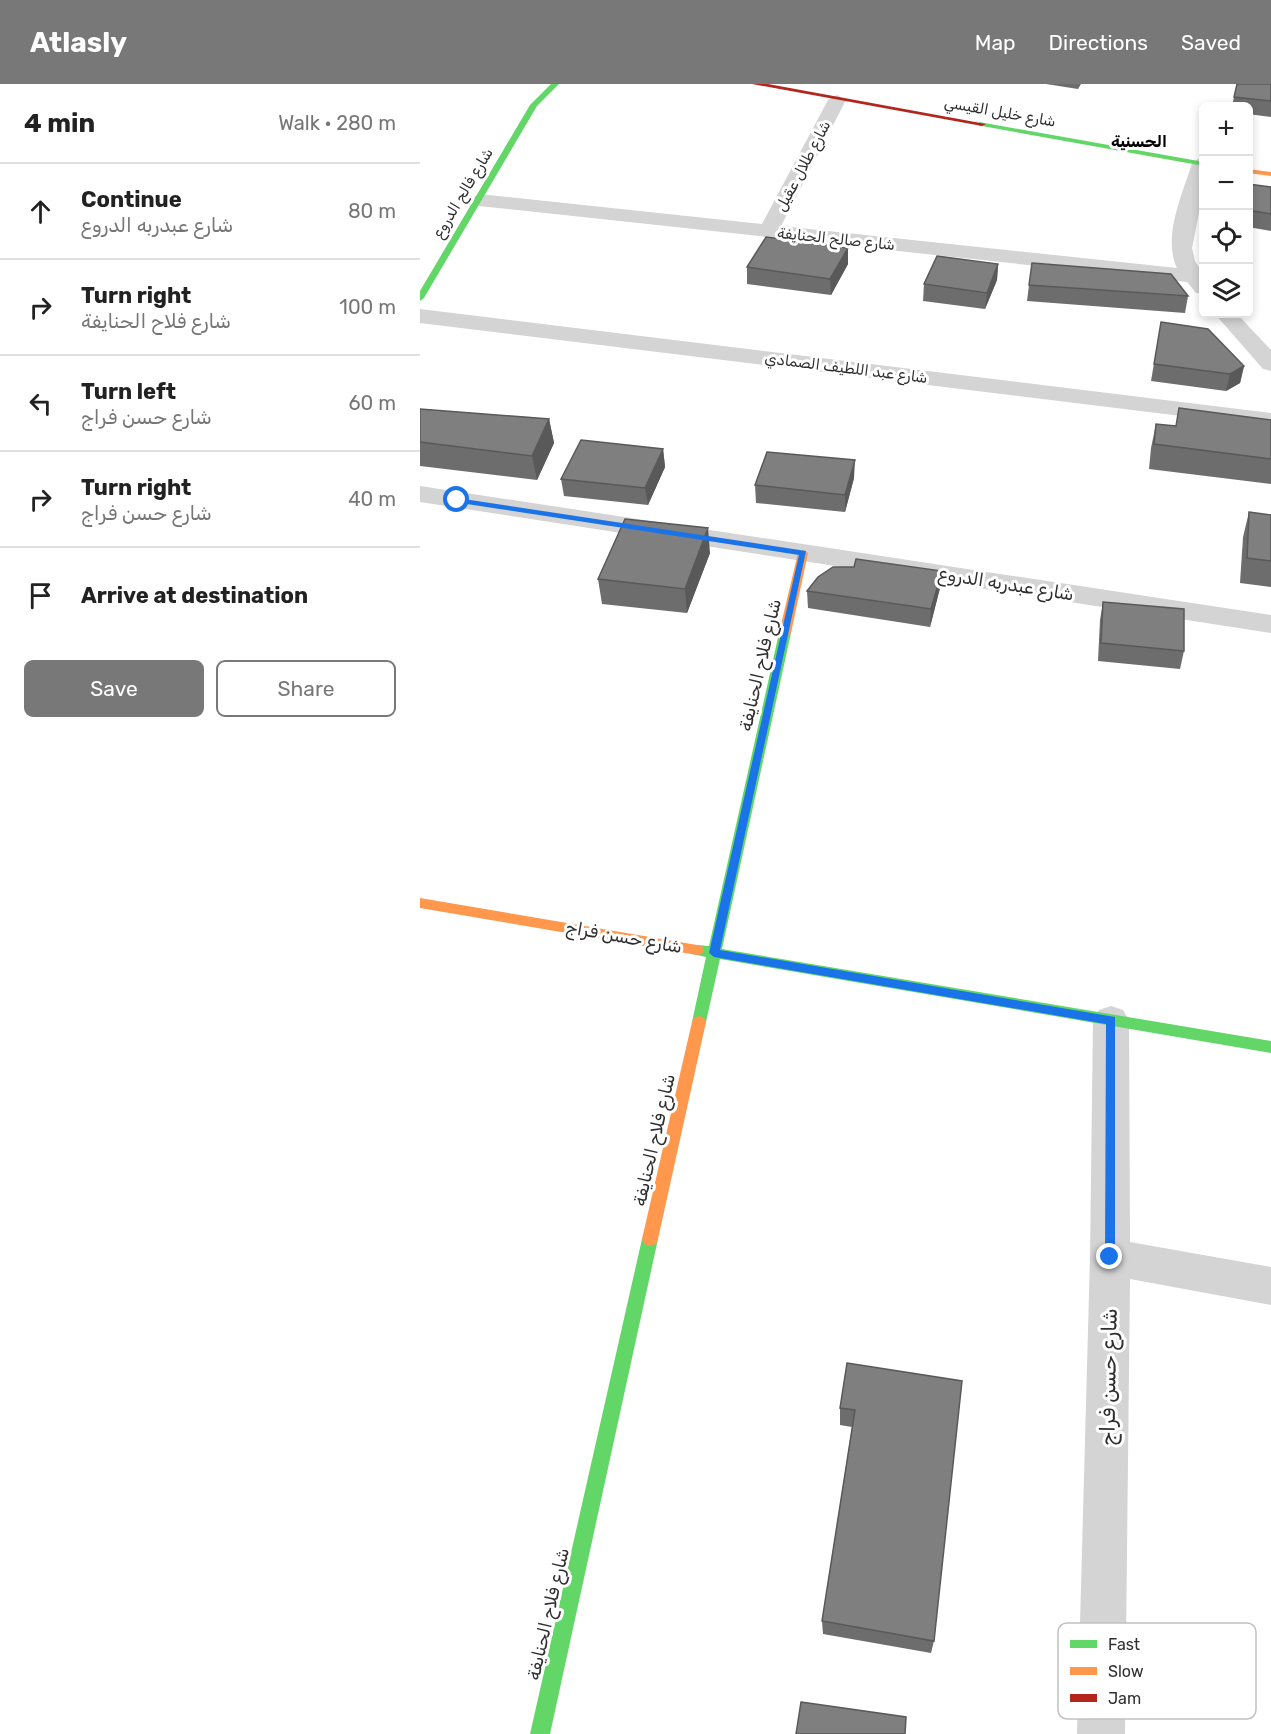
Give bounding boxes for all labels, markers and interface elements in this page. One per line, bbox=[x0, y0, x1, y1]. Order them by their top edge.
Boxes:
text: Atlasly bbox=[30, 26, 127, 59]
text: Map bbox=[975, 30, 1016, 55]
text: Directions bbox=[1049, 30, 1148, 55]
text: Saved bbox=[1181, 30, 1241, 55]
street label: شارع خليل القيسي bbox=[942, 93, 1057, 134]
map controls bbox=[1199, 102, 1253, 318]
button: + bbox=[1199, 102, 1253, 156]
text: 4 min bbox=[24, 108, 95, 139]
text: Walk · 280 m bbox=[278, 111, 396, 135]
street label: شارع طلال عقيل bbox=[772, 118, 836, 215]
district label: الحسنية bbox=[1111, 132, 1167, 151]
street label: شارع فالح الدروع bbox=[429, 145, 499, 242]
button: − bbox=[1199, 156, 1253, 210]
text: Continue bbox=[81, 186, 182, 213]
icon: ahead bbox=[24, 195, 57, 228]
text: 80 m bbox=[348, 199, 396, 223]
button: locate bbox=[1199, 210, 1253, 264]
text: شارع عبدربه الدروع bbox=[81, 213, 233, 237]
street label: شارع صالح الحنايفة bbox=[776, 224, 896, 256]
button: layers bbox=[1199, 264, 1253, 318]
text: Turn right bbox=[81, 282, 191, 309]
icon: right bbox=[24, 291, 57, 324]
text: 100 m bbox=[339, 295, 396, 319]
text: شارع فلاح الحنايفة bbox=[81, 309, 231, 333]
street label: شارع عبد اللطيف الصمادي bbox=[763, 349, 929, 389]
text: Turn left bbox=[81, 378, 176, 405]
icon: left bbox=[24, 387, 57, 420]
text: 60 m bbox=[349, 391, 396, 415]
text: شارع حسن فراج bbox=[81, 405, 212, 429]
text: Turn right bbox=[81, 474, 191, 501]
icon: right bbox=[24, 483, 57, 516]
route start bbox=[443, 486, 469, 512]
text: 40 m bbox=[348, 487, 396, 511]
text: شارع حسن فراج bbox=[81, 501, 212, 525]
street label: شارع عبدربه الدروع bbox=[936, 562, 1075, 607]
icon: arrive bbox=[24, 579, 57, 612]
text: Arrive at destination bbox=[81, 582, 308, 609]
street label: شارع فلاح الحنايفة bbox=[734, 597, 787, 733]
button: Save bbox=[24, 660, 204, 717]
button: Share bbox=[216, 660, 396, 717]
street label: شارع حسن فراج bbox=[564, 916, 684, 959]
street label: شارع فلاح الحنايفة bbox=[628, 1072, 681, 1208]
route end bbox=[1096, 1243, 1122, 1269]
street label: شارع حسن فراج bbox=[1094, 1308, 1124, 1446]
street label: شارع فلاح الحنايفة bbox=[522, 1546, 575, 1682]
legend bbox=[1058, 1623, 1256, 1719]
text: Fast bbox=[1108, 1635, 1140, 1654]
text: Slow bbox=[1108, 1662, 1144, 1681]
text: Jam bbox=[1108, 1689, 1141, 1708]

